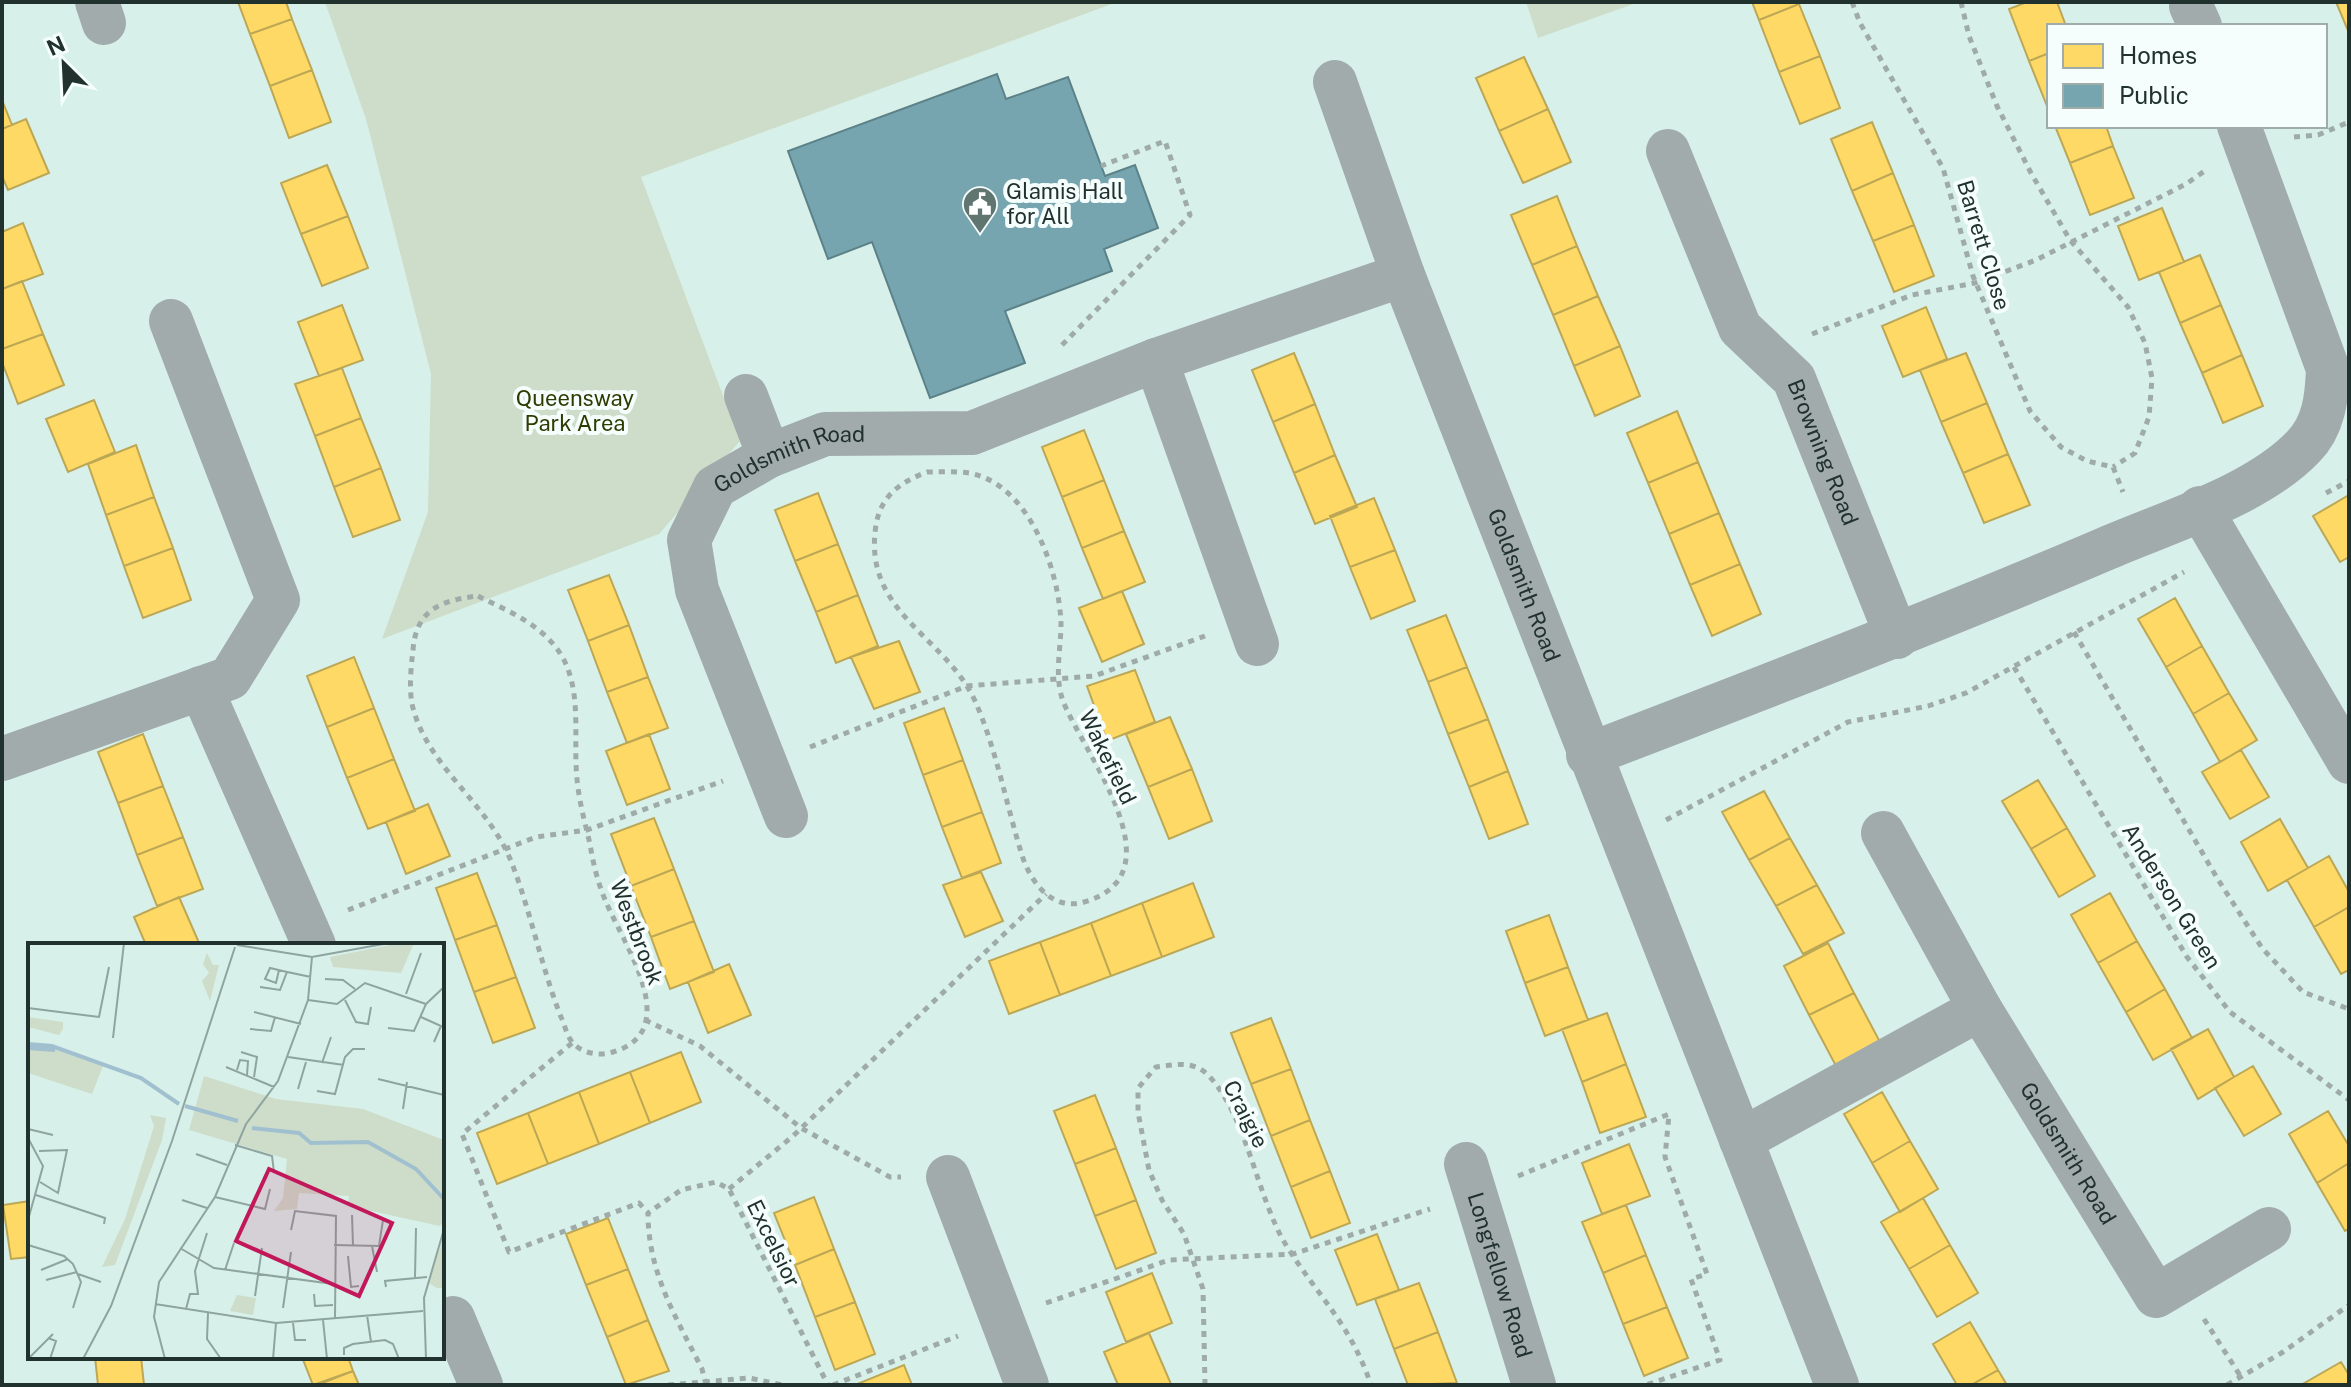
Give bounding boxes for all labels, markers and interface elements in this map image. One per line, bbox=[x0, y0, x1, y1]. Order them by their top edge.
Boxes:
north arrow bbox=[24, 24, 104, 104]
legend bbox=[2047, 24, 2327, 128]
text: N bbox=[43, 30, 69, 61]
text: Homes bbox=[2119, 41, 2197, 69]
text: Public bbox=[2119, 81, 2189, 109]
street label: Barrett Close bbox=[1952, 177, 2016, 313]
place label: Glamis Hall for All bbox=[1006, 178, 1124, 229]
public building icon: Glamis Hall for All bbox=[961, 185, 999, 235]
street label: Browning Road bbox=[1782, 375, 1864, 529]
park label: Queensway Park Area bbox=[516, 385, 634, 436]
street label: Goldsmith Road bbox=[709, 421, 865, 498]
street label: Goldsmith Road bbox=[1483, 505, 1566, 665]
street label: Wakefield bbox=[1074, 706, 1142, 808]
street label: Anderson Green bbox=[2117, 819, 2227, 973]
street label: Westbrook bbox=[605, 876, 669, 988]
inset map bbox=[28, 943, 444, 1359]
street label: Craigie bbox=[1218, 1076, 1274, 1152]
street label: Goldsmith Road bbox=[2015, 1077, 2122, 1229]
street label: Longfellow Road bbox=[1462, 1189, 1538, 1361]
street label: Excelsior bbox=[742, 1195, 806, 1291]

